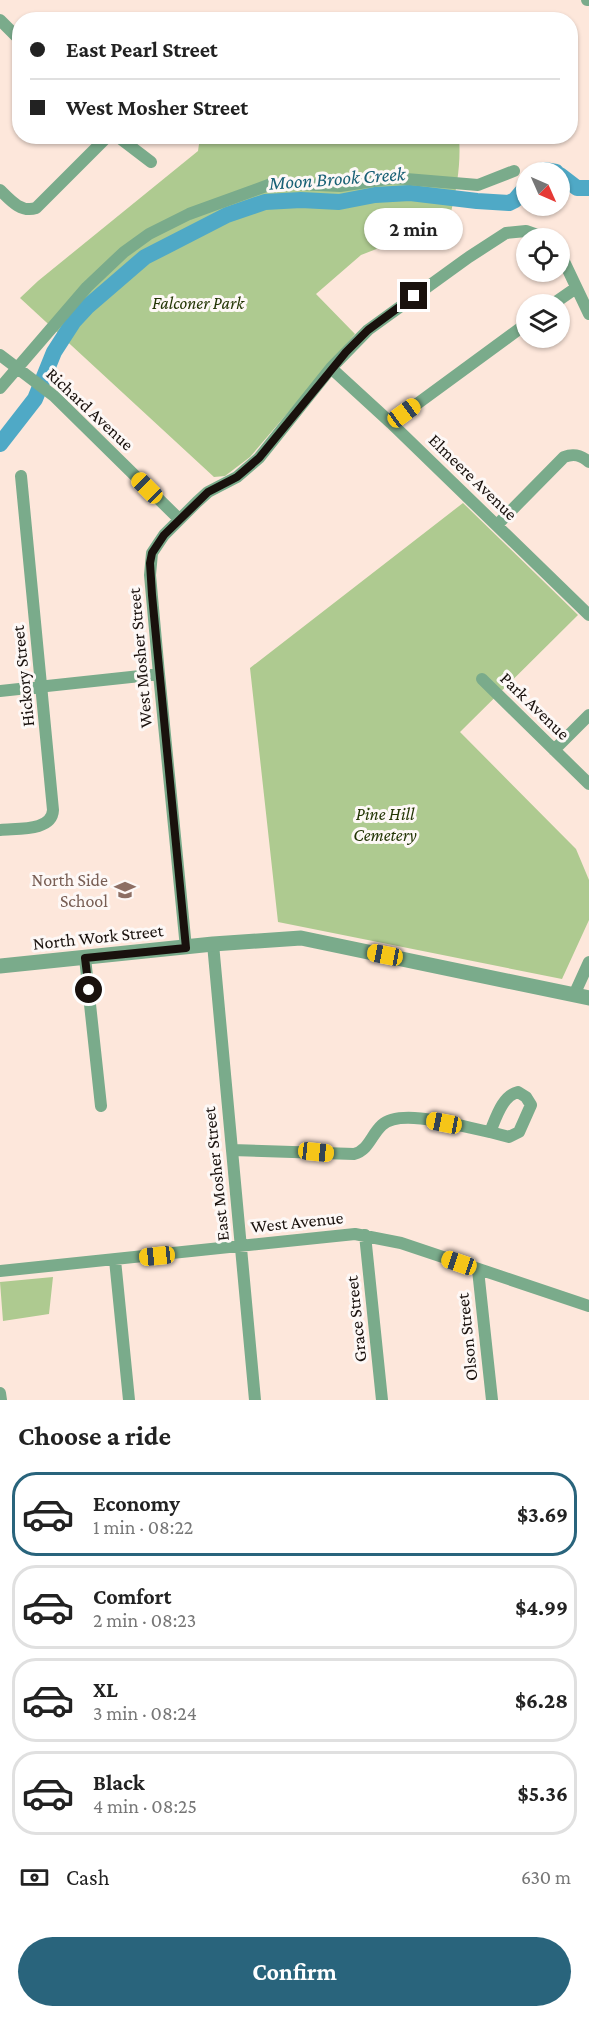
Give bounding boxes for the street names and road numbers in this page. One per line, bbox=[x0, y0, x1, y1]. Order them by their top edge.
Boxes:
street label: Richard Avenue bbox=[42, 364, 138, 455]
street label: Elmeere Avenue bbox=[425, 430, 521, 524]
street label: West Mosher Street bbox=[124, 586, 156, 729]
street label: Hickory Street bbox=[8, 623, 38, 728]
street label: Park Avenue bbox=[496, 668, 574, 744]
street label: North Work Street bbox=[32, 920, 165, 954]
street label: East Mosher Street bbox=[199, 1105, 233, 1242]
street label: West Avenue bbox=[250, 1207, 344, 1237]
street label: Grace Street bbox=[341, 1274, 370, 1363]
street label: Olson Street bbox=[452, 1291, 482, 1382]

